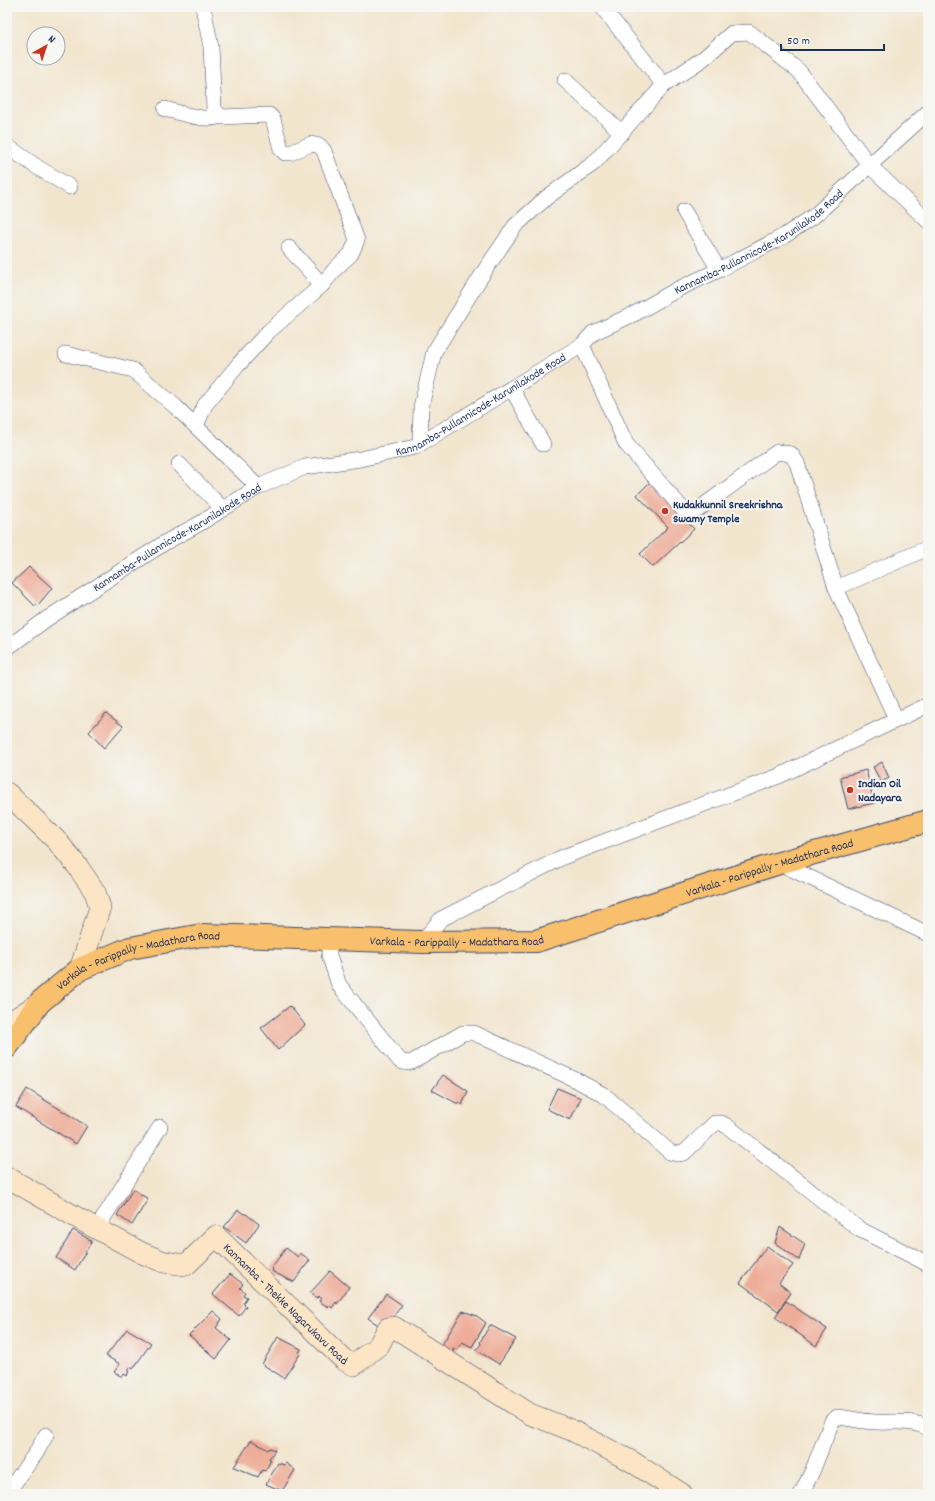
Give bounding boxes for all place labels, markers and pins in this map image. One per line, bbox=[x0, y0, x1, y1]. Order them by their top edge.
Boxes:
place label: Kudakkunnil Sreekrishna Swamy Temple bbox=[673, 497, 784, 528]
marker: Kudakkunnil Sreekrishna Swamy Temple bbox=[660, 506, 670, 516]
place label: Indian Oil Nadayara bbox=[858, 776, 903, 807]
marker: Indian Oil Nadayara bbox=[845, 785, 855, 795]

